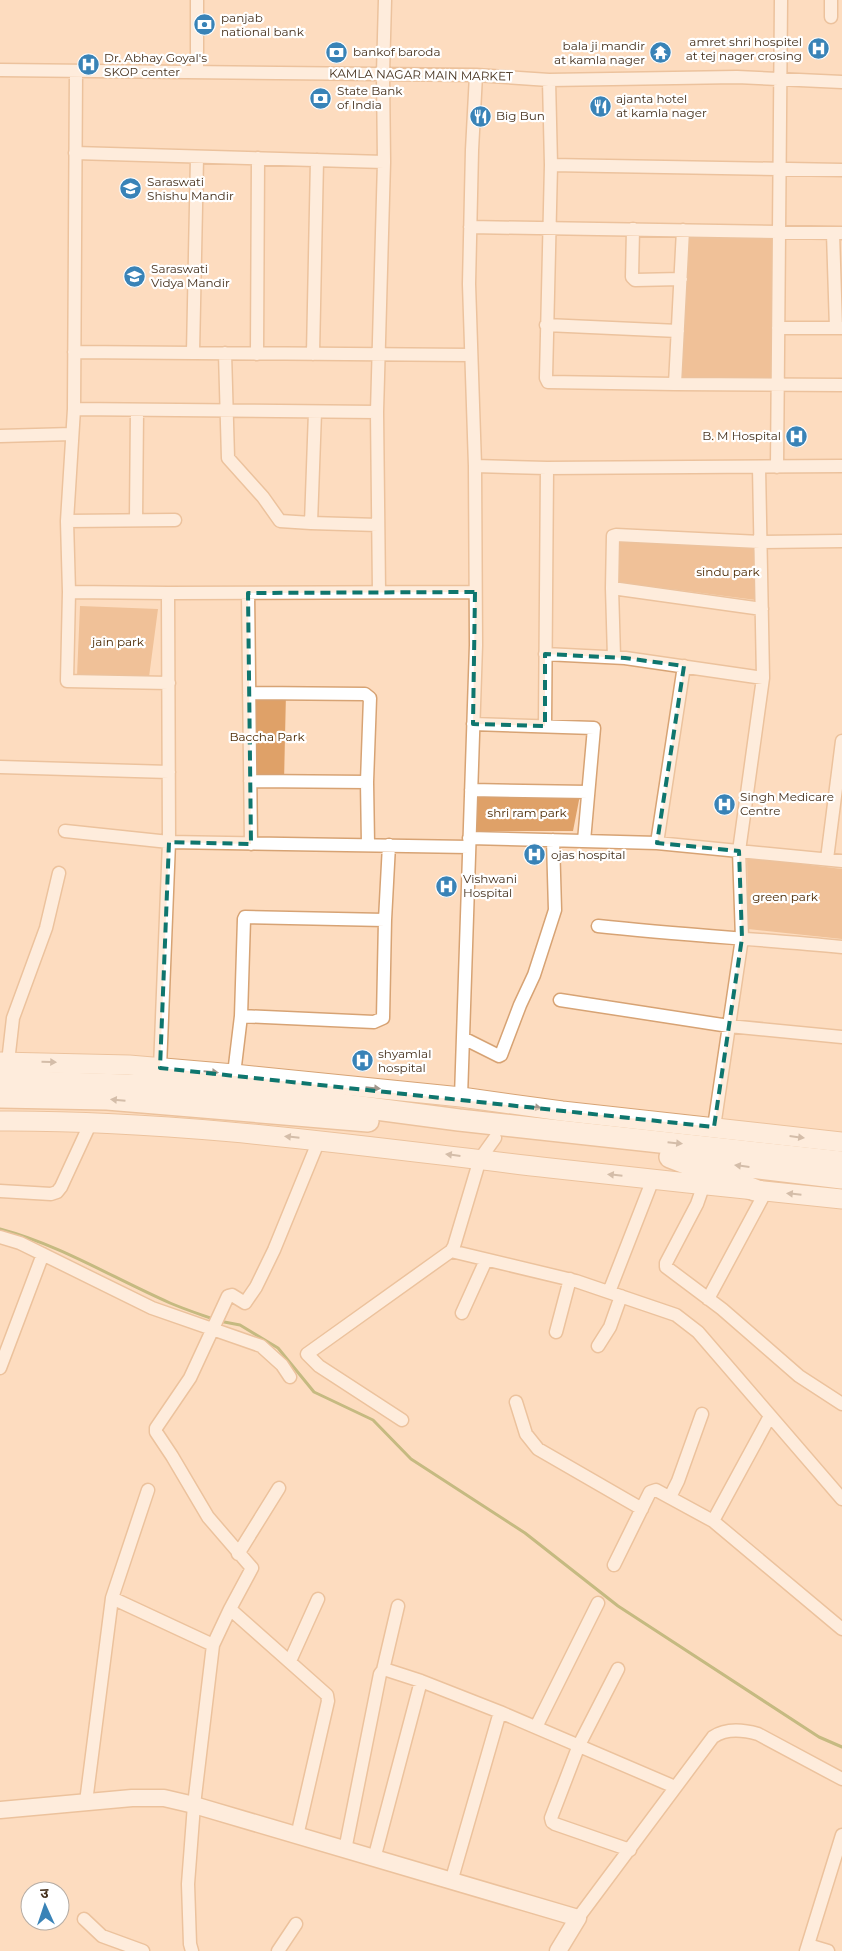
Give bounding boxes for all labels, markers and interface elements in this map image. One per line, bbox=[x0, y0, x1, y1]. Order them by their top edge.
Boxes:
place label: panjab national bank bbox=[221, 10, 305, 39]
bank icon: panjab national bank bbox=[193, 13, 217, 37]
place label: amret shri hospitel at tej nager crosing bbox=[686, 34, 802, 63]
hospital icon: amret shri hospitel at tej nager crosing bbox=[806, 37, 830, 61]
place label: bala ji mandir at kamla nager bbox=[554, 38, 645, 67]
bank icon: bankof baroda bbox=[325, 40, 349, 64]
temple icon: bala ji mandir at kamla nager bbox=[649, 41, 673, 65]
place label: bankof baroda bbox=[353, 44, 441, 59]
place label: Dr. Abhay Goyal's SKOP center bbox=[104, 50, 207, 79]
hospital icon: Dr. Abhay Goyal's SKOP center bbox=[76, 53, 100, 77]
street label: KAMLA NAGAR MAIN MARKET bbox=[329, 65, 513, 84]
place label: State Bank of India bbox=[337, 83, 403, 112]
bank icon: State Bank of India bbox=[309, 86, 333, 110]
place label: ajanta hotel at kamla nager bbox=[616, 91, 707, 120]
restaurant icon: ajanta hotel at kamla nager bbox=[588, 94, 612, 118]
restaurant icon: Big Bun bbox=[468, 104, 492, 128]
place label: Big Bun bbox=[496, 108, 545, 123]
place label: Saraswati Shishu Mandir bbox=[147, 174, 234, 203]
school or university icon: Saraswati Shishu Mandir bbox=[119, 177, 143, 201]
place label: Saraswati Vidya Mandir bbox=[151, 261, 230, 290]
school or university icon: Saraswati Vidya Mandir bbox=[123, 264, 147, 288]
hospital icon: B. M Hospital bbox=[785, 424, 809, 448]
place label: B. M Hospital bbox=[702, 428, 781, 443]
park label: sindu park bbox=[696, 564, 761, 579]
park label: jain park bbox=[90, 634, 145, 649]
park label: Baccha Park bbox=[229, 729, 305, 744]
place label: Singh Medicare Centre bbox=[740, 789, 834, 818]
hospital icon: Singh Medicare Centre bbox=[712, 792, 736, 816]
park label: shri ram park bbox=[487, 805, 568, 820]
hospital icon: ojas hospital bbox=[523, 843, 547, 867]
place label: ojas hospital bbox=[551, 847, 626, 862]
place label: Vishwani Hospital bbox=[463, 871, 517, 900]
hospital icon: Vishwani Hospital bbox=[435, 874, 459, 898]
park label: green park bbox=[752, 889, 819, 904]
place label: shyamlal hospital bbox=[378, 1046, 431, 1075]
hospital icon: shyamlal hospital bbox=[350, 1049, 374, 1073]
one-way arrow bbox=[41, 1059, 57, 1067]
one-way arrow bbox=[203, 1068, 219, 1076]
one-way arrow bbox=[365, 1084, 381, 1092]
one-way arrow bbox=[110, 1096, 126, 1104]
one-way arrow bbox=[526, 1104, 542, 1112]
one-way arrow bbox=[283, 1133, 299, 1141]
one-way arrow bbox=[790, 1133, 806, 1141]
one-way arrow bbox=[668, 1140, 684, 1148]
one-way arrow bbox=[445, 1151, 461, 1159]
one-way arrow bbox=[733, 1162, 749, 1170]
one-way arrow bbox=[606, 1171, 622, 1179]
one-way arrow bbox=[785, 1190, 801, 1198]
north arrow bbox=[20, 1881, 70, 1931]
text: उ bbox=[40, 1884, 50, 1902]

